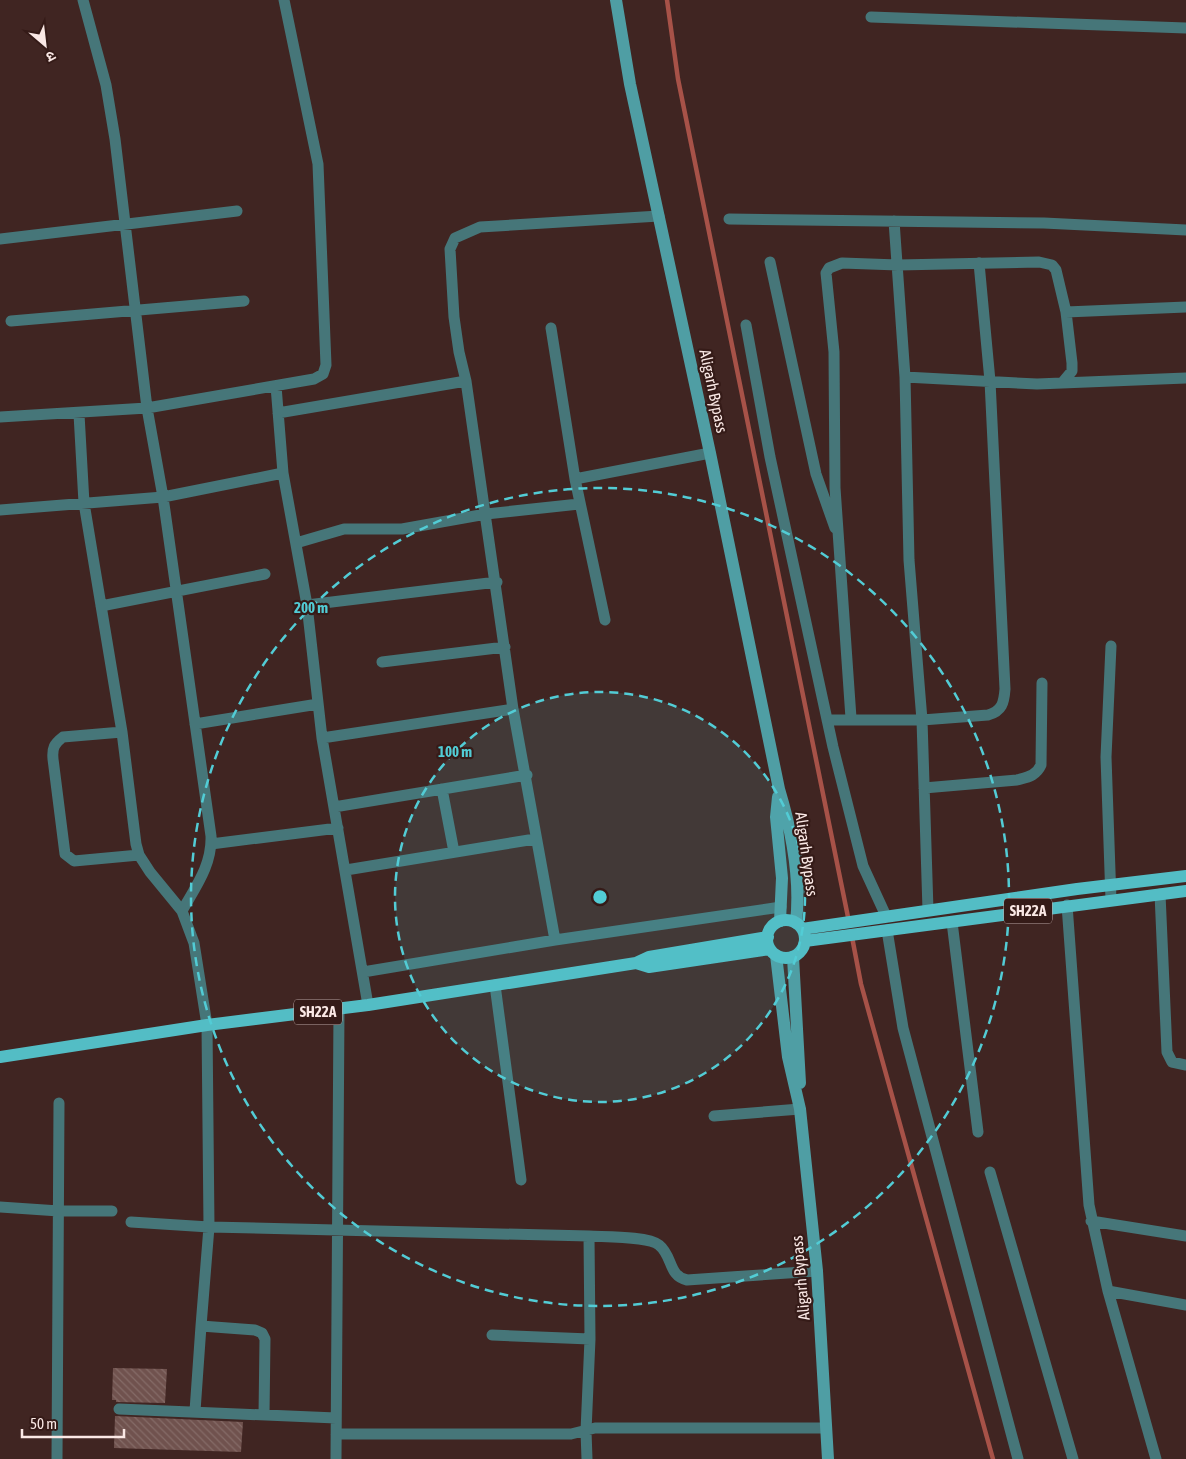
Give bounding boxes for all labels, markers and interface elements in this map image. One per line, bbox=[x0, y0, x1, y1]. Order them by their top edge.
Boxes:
north arrow bbox=[20, 20, 70, 70]
text: उ bbox=[43, 47, 58, 66]
street label: Aligarh Bypass bbox=[695, 348, 732, 435]
text: 200 m bbox=[294, 599, 328, 616]
text: 100 m bbox=[438, 743, 472, 760]
street label: Aligarh Bypass bbox=[791, 811, 822, 898]
centre of rings bbox=[591, 888, 609, 906]
road number: SH22A bbox=[1004, 898, 1052, 924]
road number: SH22A bbox=[294, 1000, 342, 1024]
street label: Aligarh Bypass bbox=[787, 1234, 814, 1321]
scale bar bbox=[22, 1406, 125, 1438]
text: 50 m bbox=[30, 1415, 57, 1432]

